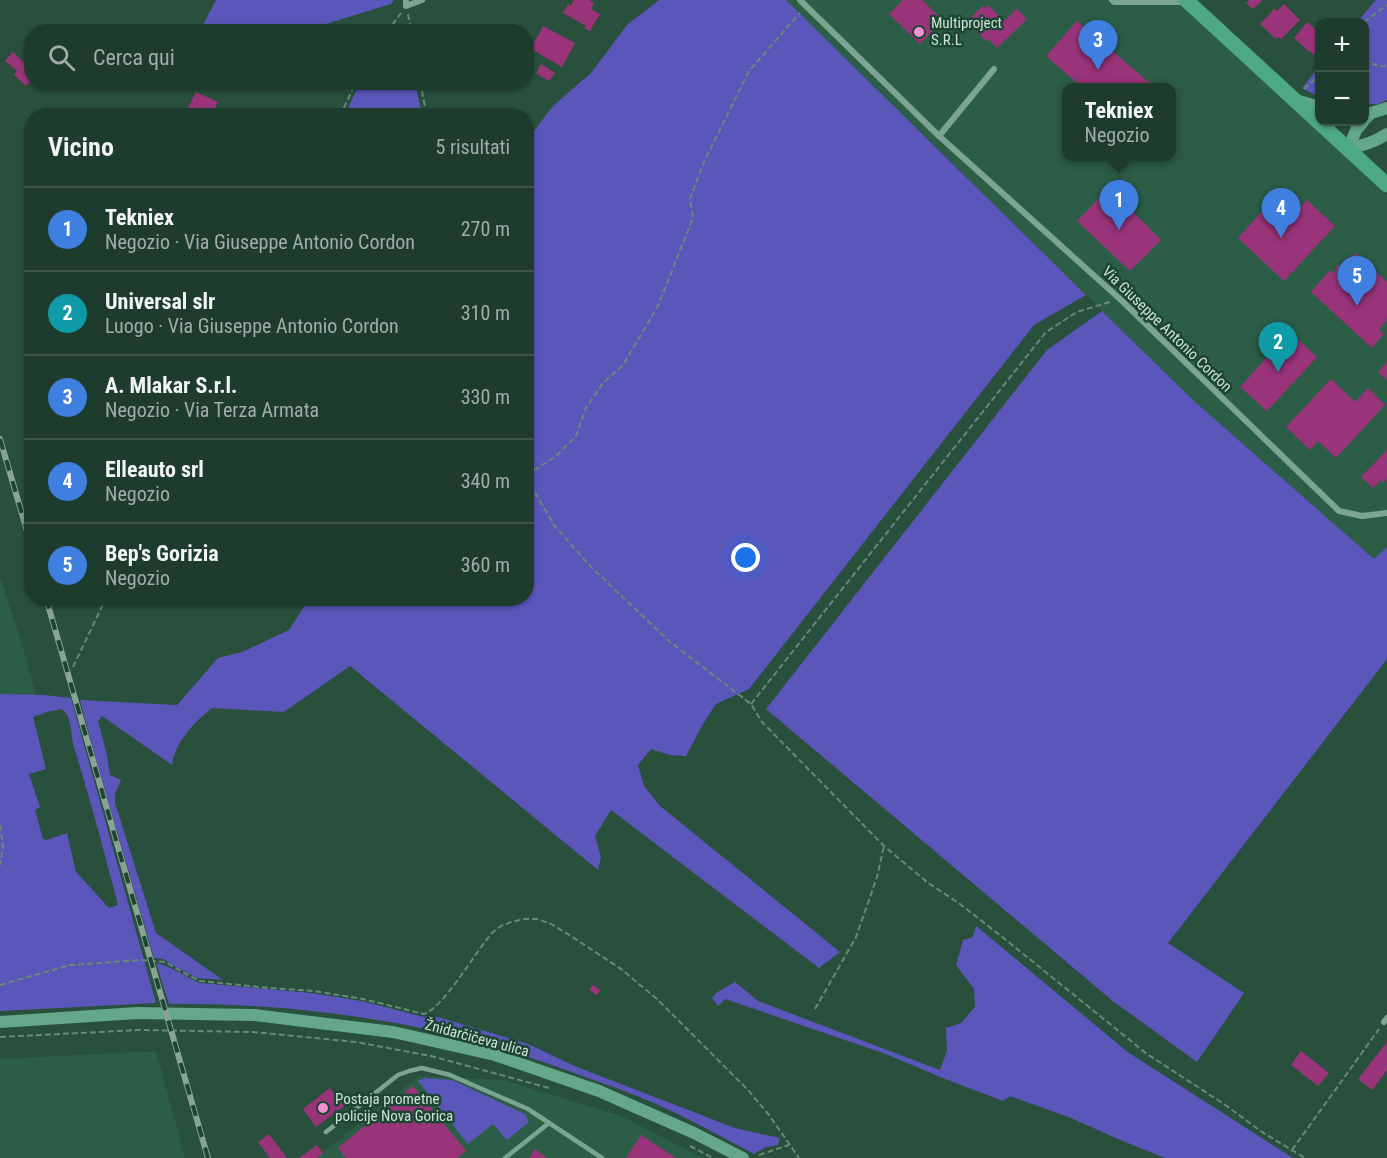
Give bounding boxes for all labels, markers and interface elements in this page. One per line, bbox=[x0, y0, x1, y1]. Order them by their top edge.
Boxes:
place label: Multiproject S.R.L bbox=[931, 14, 1002, 49]
map controls bbox=[1315, 18, 1369, 126]
button: + bbox=[1315, 18, 1369, 72]
pin: 3 bbox=[1078, 20, 1118, 70]
search box bbox=[24, 24, 534, 90]
marker: Multiproject S.R.L bbox=[912, 25, 926, 39]
icon: search bbox=[45, 41, 78, 74]
text: Cerca qui bbox=[93, 45, 175, 70]
button: − bbox=[1315, 72, 1369, 126]
popup bbox=[1062, 83, 1176, 161]
text: Tekniex bbox=[1085, 98, 1153, 123]
text: Negozio bbox=[1085, 123, 1149, 147]
text: Vicino bbox=[48, 132, 114, 162]
text: 5 risultati bbox=[435, 135, 510, 159]
pin: 1 bbox=[1100, 180, 1138, 230]
pin: 4 bbox=[1262, 188, 1300, 238]
text: Tekniex bbox=[105, 205, 174, 230]
text: 1 bbox=[62, 217, 73, 241]
text: 270 m bbox=[461, 217, 510, 241]
text: Negozio · Via Giuseppe Antonio Cordon bbox=[105, 230, 415, 254]
pin: 5 bbox=[1338, 256, 1376, 306]
street label: Via Giuseppe Antonio Cordon bbox=[1098, 262, 1236, 396]
text: Universal slr bbox=[105, 289, 215, 314]
text: 2 bbox=[62, 301, 73, 325]
text: 310 m bbox=[461, 301, 510, 325]
text: Luogo · Via Giuseppe Antonio Cordon bbox=[105, 314, 399, 338]
pin: 2 bbox=[1258, 322, 1298, 372]
text: A. Mlakar S.r.l. bbox=[105, 373, 237, 398]
text: 3 bbox=[62, 385, 73, 409]
text: 330 m bbox=[461, 385, 510, 409]
text: Negozio · Via Terza Armata bbox=[105, 398, 319, 422]
text: Elleauto srl bbox=[105, 457, 204, 482]
text: 4 bbox=[62, 469, 73, 493]
text: 340 m bbox=[461, 469, 510, 493]
text: Negozio bbox=[105, 482, 170, 506]
text: Bep's Gorizia bbox=[105, 541, 219, 566]
your location bbox=[731, 543, 760, 572]
text: 5 bbox=[62, 553, 73, 577]
text: 360 m bbox=[461, 553, 510, 577]
text: Negozio bbox=[105, 566, 170, 590]
street label: Žnidarčičeva ulica bbox=[423, 1015, 531, 1061]
place label: Postaja prometne policije Nova Gorica bbox=[335, 1090, 453, 1125]
marker: Postaja prometne policije Nova Gorica bbox=[316, 1101, 330, 1115]

